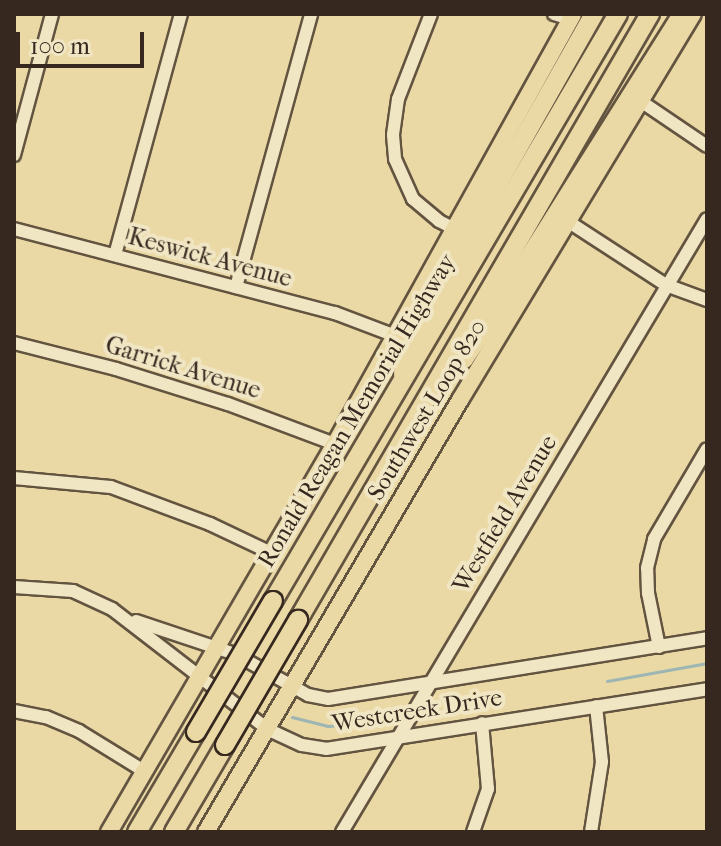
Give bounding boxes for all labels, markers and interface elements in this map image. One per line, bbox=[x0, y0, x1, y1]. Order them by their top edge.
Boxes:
scale bar bbox=[20, 16, 148, 66]
text: 100 m bbox=[30, 32, 90, 60]
street label: Keswick Avenue bbox=[125, 222, 295, 294]
street label: Ronald Reagan Memorial Highway bbox=[252, 249, 462, 573]
street label: Southwest Loop 820 bbox=[362, 314, 492, 506]
street label: Garrick Avenue bbox=[102, 331, 264, 405]
street label: Westfield Avenue bbox=[447, 430, 563, 598]
street label: Westcreek Drive bbox=[330, 683, 504, 739]

